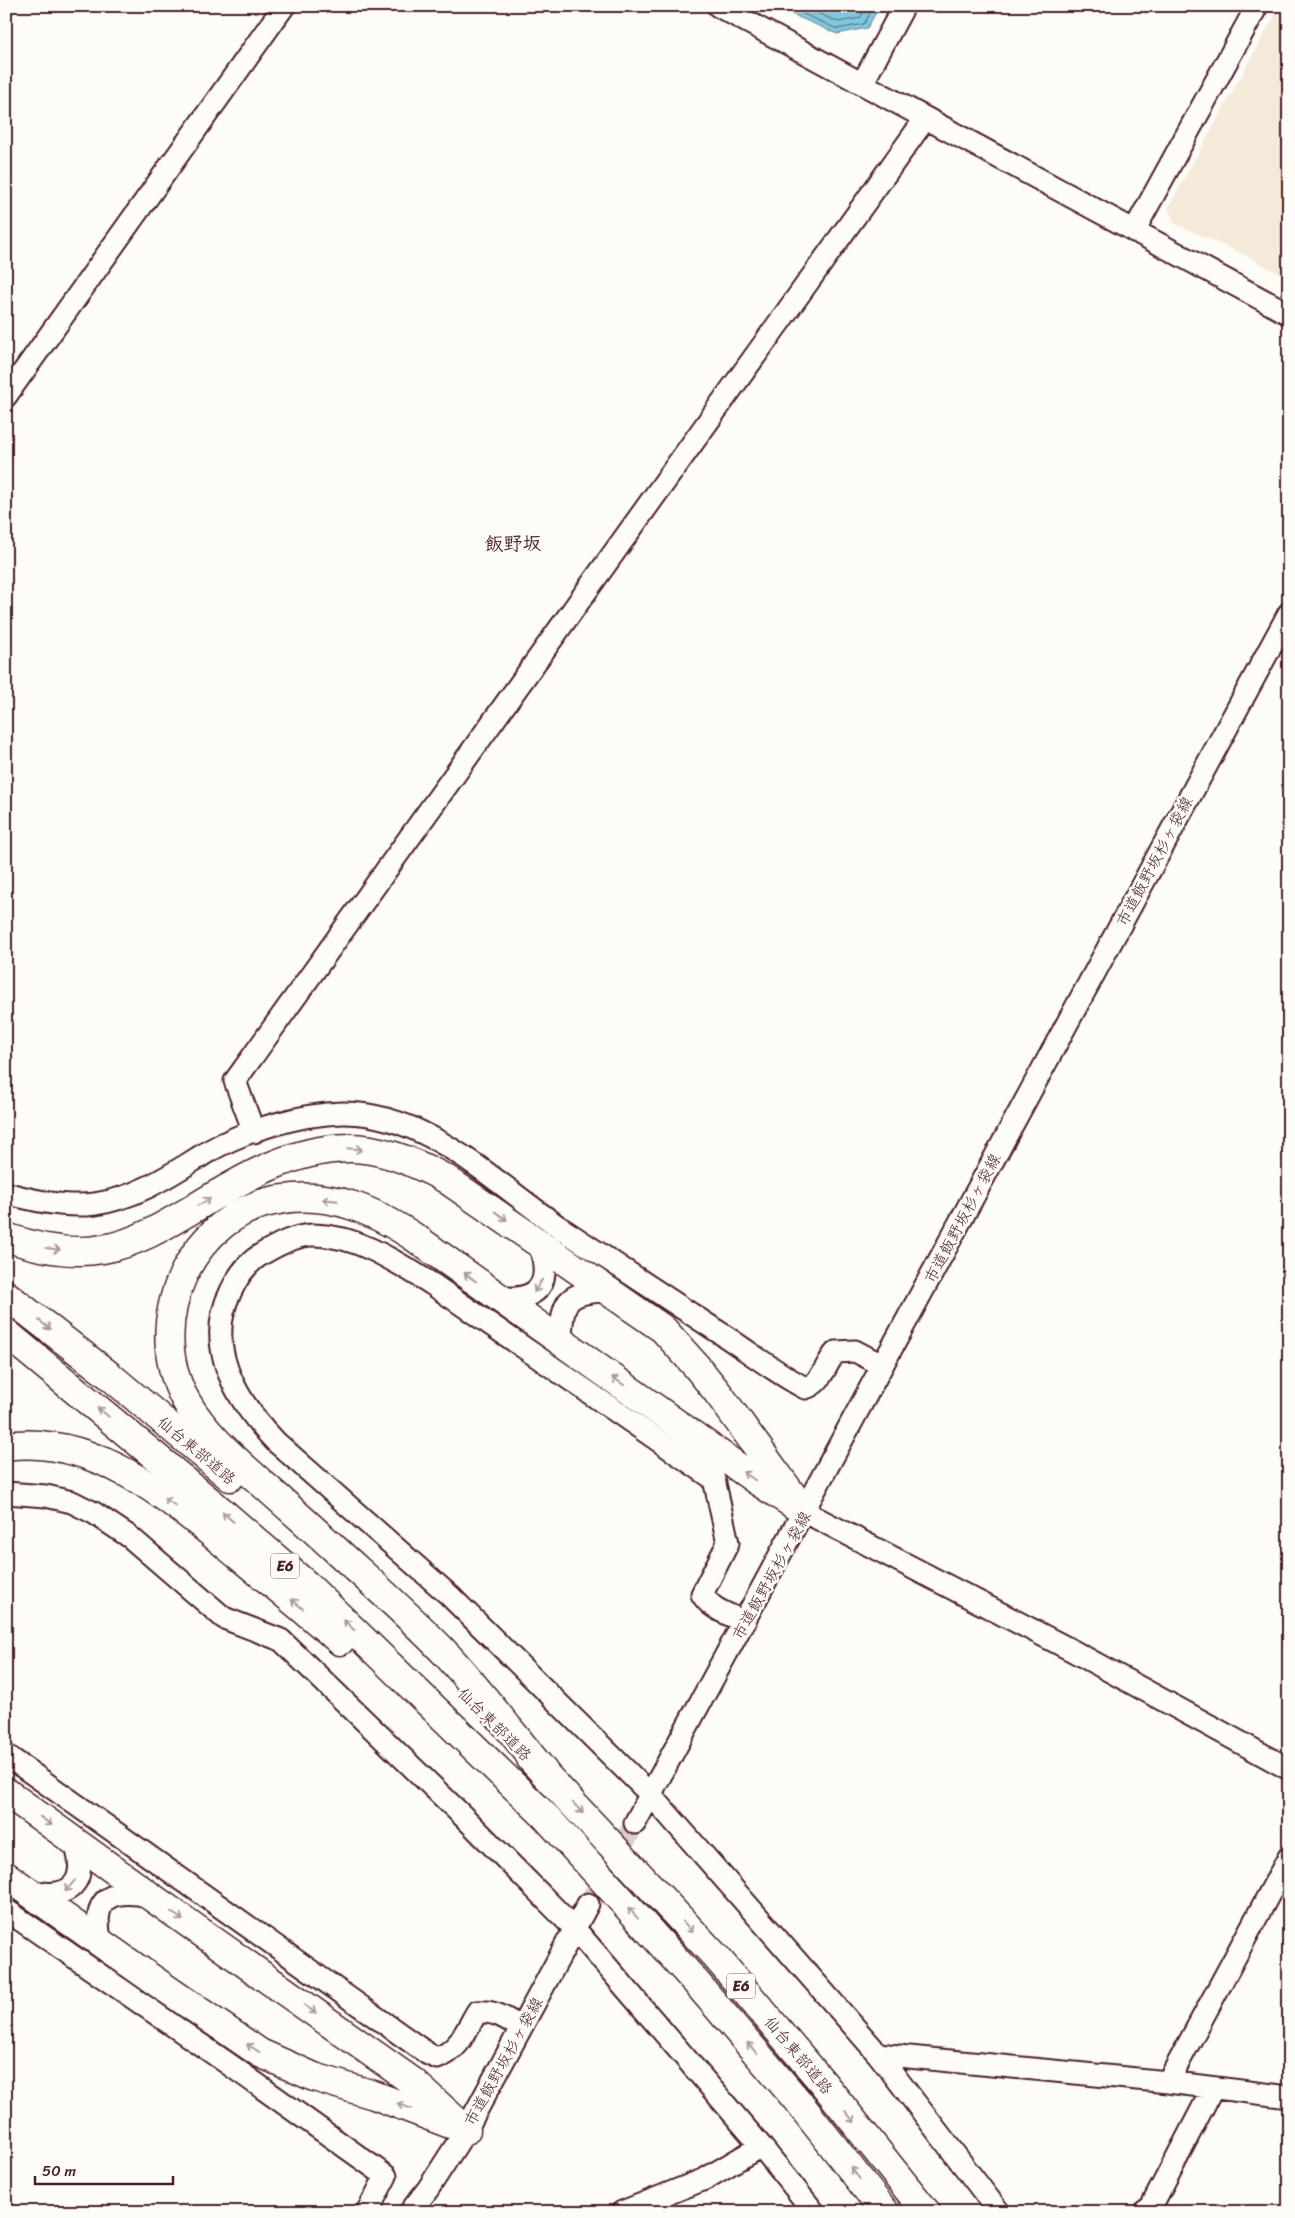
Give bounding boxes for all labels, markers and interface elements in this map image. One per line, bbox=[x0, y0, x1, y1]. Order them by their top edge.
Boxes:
district label: 飯野坂 bbox=[484, 527, 542, 560]
street label: 市道飯野坂杉ヶ袋線 bbox=[1108, 791, 1201, 932]
one-way arrow bbox=[347, 1145, 363, 1154]
street label: 市道飯野坂杉ヶ袋線 bbox=[916, 1148, 1009, 1289]
one-way arrow bbox=[322, 1195, 338, 1204]
one-way arrow bbox=[197, 1196, 211, 1206]
one-way arrow bbox=[494, 1211, 508, 1221]
one-way arrow bbox=[45, 1244, 61, 1254]
one-way arrow bbox=[464, 1272, 478, 1282]
one-way arrow bbox=[533, 1279, 544, 1293]
one-way arrow bbox=[38, 1320, 52, 1330]
one-way arrow bbox=[611, 1376, 625, 1386]
one-way arrow bbox=[97, 1407, 110, 1418]
street label: 仙台東部道路 bbox=[151, 1408, 243, 1492]
one-way arrow bbox=[743, 1471, 757, 1481]
one-way arrow bbox=[163, 1497, 177, 1507]
street label: 市道飯野坂杉ヶ袋線 bbox=[724, 1505, 819, 1645]
one-way arrow bbox=[221, 1511, 234, 1522]
road number: E6 bbox=[271, 1554, 299, 1578]
one-way arrow bbox=[290, 1598, 303, 1610]
one-way arrow bbox=[342, 1619, 355, 1631]
street label: 仙台東部道路 bbox=[450, 1680, 539, 1769]
one-way arrow bbox=[572, 1801, 584, 1814]
one-way arrow bbox=[38, 1816, 52, 1826]
one-way arrow bbox=[65, 1879, 76, 1892]
one-way arrow bbox=[627, 1906, 639, 1919]
one-way arrow bbox=[170, 1911, 184, 1921]
one-way arrow bbox=[683, 1920, 694, 1933]
road number: E6 bbox=[727, 1974, 755, 1998]
street label: 市道飯野坂杉ヶ袋線 bbox=[456, 1991, 551, 2131]
one-way arrow bbox=[303, 2004, 316, 2015]
street label: 仙台東部道路 bbox=[757, 2009, 841, 2101]
one-way arrow bbox=[746, 2041, 758, 2054]
one-way arrow bbox=[246, 2043, 260, 2053]
one-way arrow bbox=[397, 2101, 412, 2110]
one-way arrow bbox=[845, 2110, 856, 2123]
scale bar bbox=[35, 2153, 172, 2185]
text: 50 m bbox=[42, 2158, 77, 2184]
one-way arrow bbox=[849, 2167, 860, 2180]

